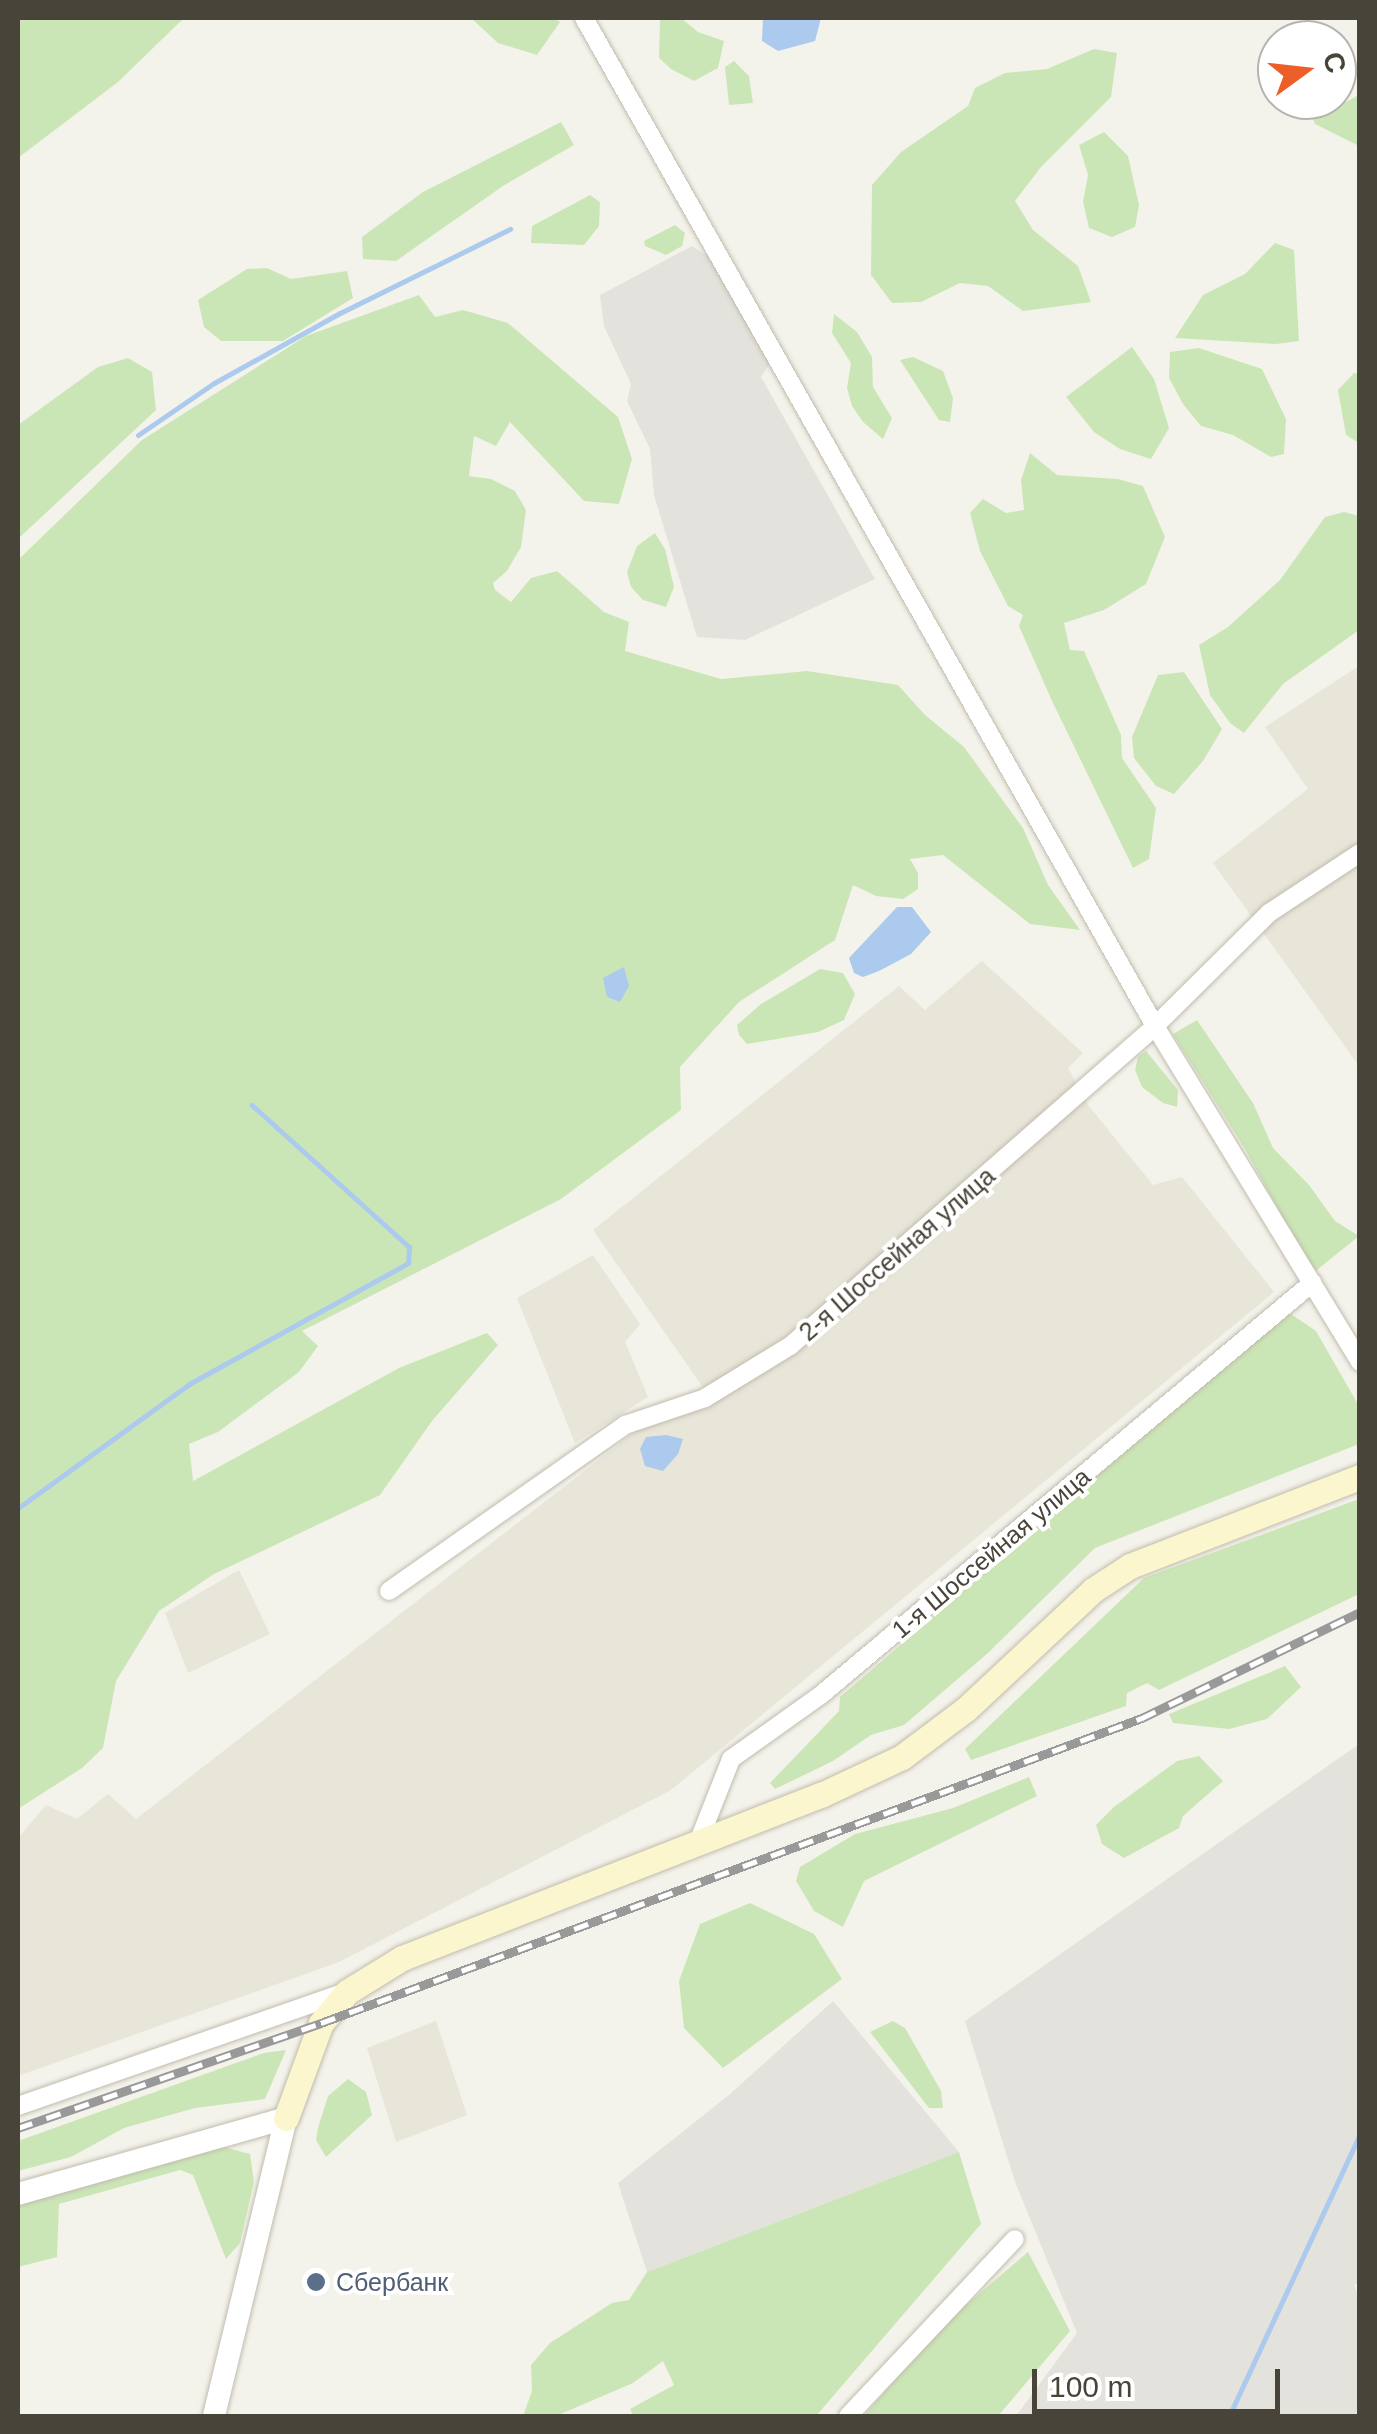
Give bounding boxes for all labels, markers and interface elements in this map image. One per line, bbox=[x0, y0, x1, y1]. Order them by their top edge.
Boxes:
north arrow bbox=[1257, 20, 1357, 120]
text: С bbox=[1317, 49, 1352, 76]
street label: 2-я Шоссейная улица bbox=[793, 1161, 1001, 1347]
street label: 1-я Шоссейная улица bbox=[886, 1461, 1096, 1645]
place label: Сбербанк bbox=[336, 2267, 448, 2297]
marker: Сбербанк bbox=[305, 2271, 327, 2293]
scale bar bbox=[1037, 2349, 1284, 2411]
text: 100 m bbox=[1049, 2370, 1132, 2403]

